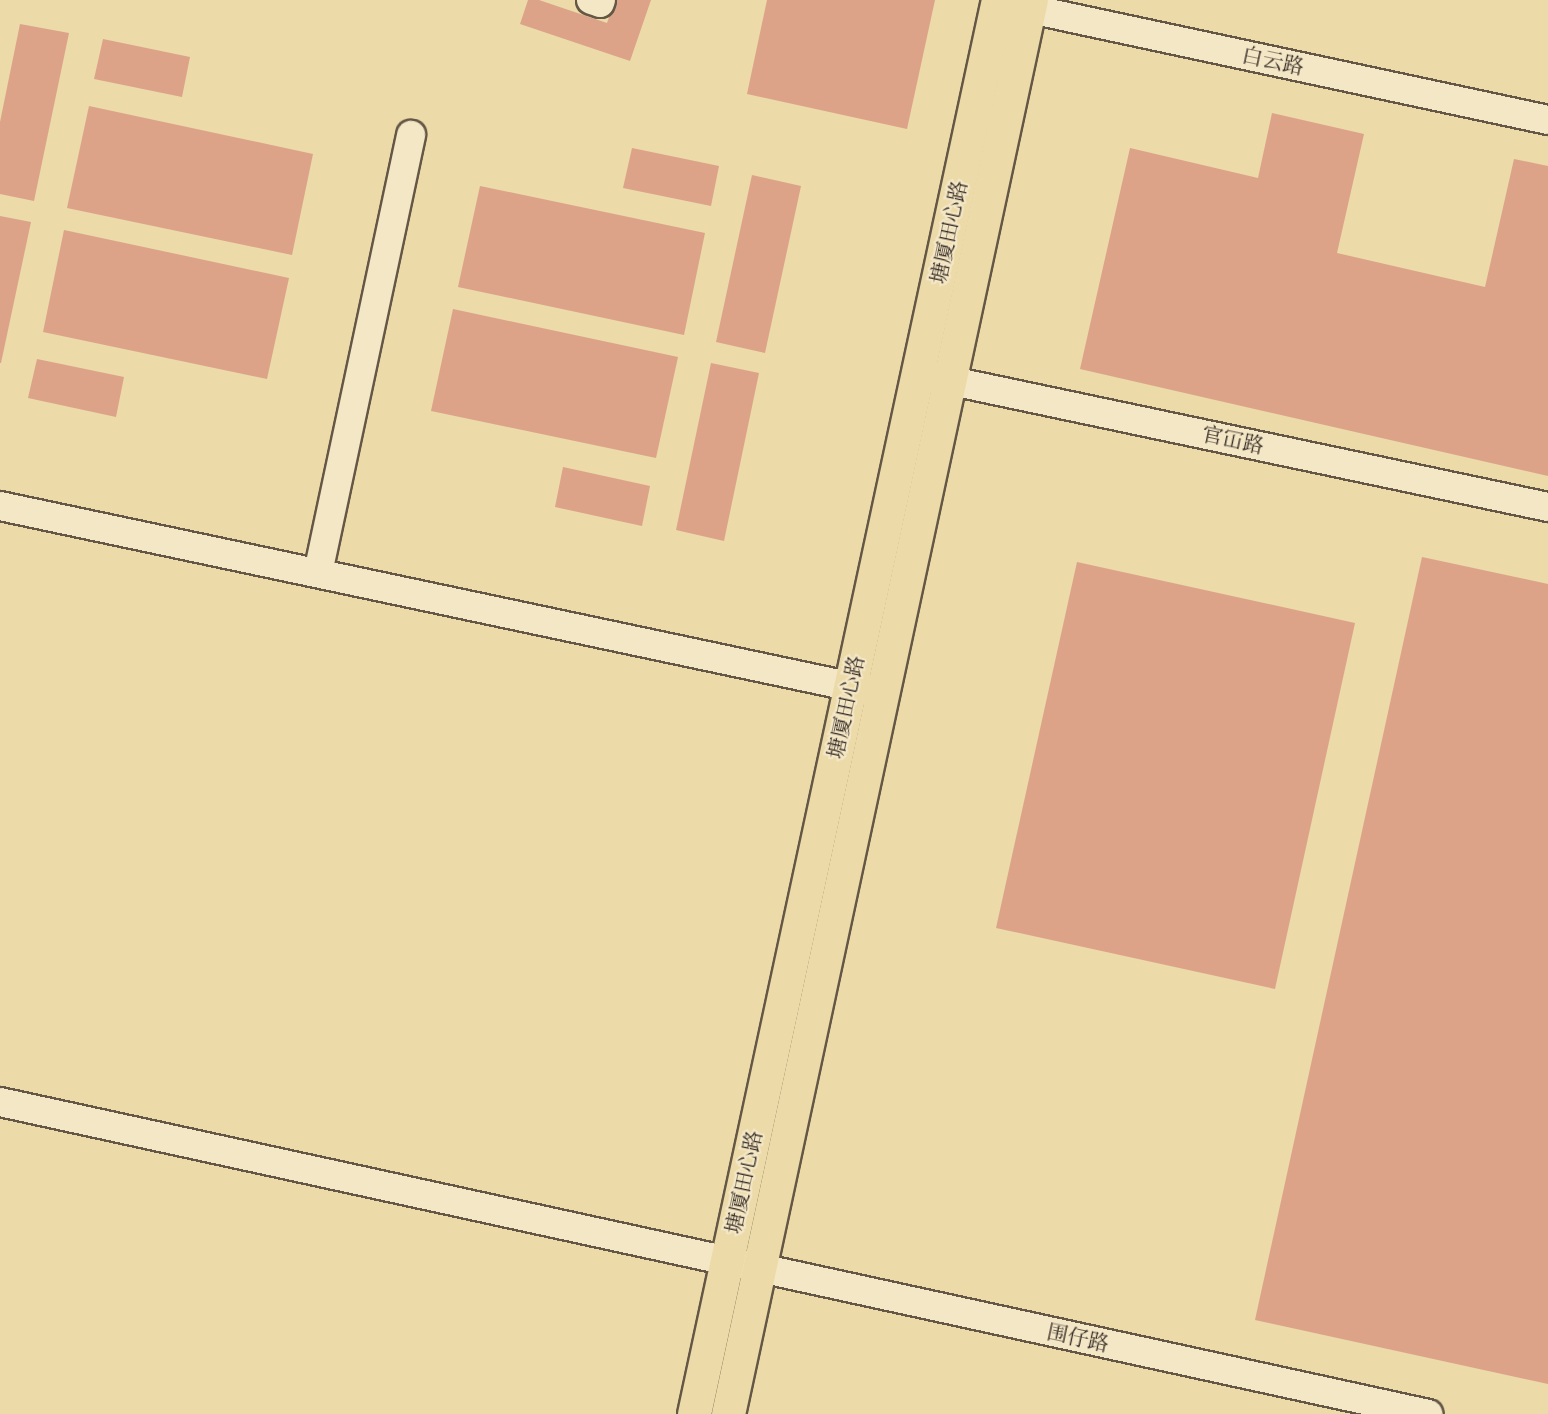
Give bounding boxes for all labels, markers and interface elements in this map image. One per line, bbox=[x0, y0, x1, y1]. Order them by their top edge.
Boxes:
street label: 白云路 bbox=[1240, 42, 1306, 80]
street label: 塘厦田心路 bbox=[926, 178, 972, 286]
street label: 官冚路 bbox=[1200, 421, 1266, 459]
street label: 塘厦田心路 bbox=[823, 653, 869, 761]
street label: 塘厦田心路 bbox=[721, 1128, 767, 1236]
street label: 围仔路 bbox=[1045, 1319, 1111, 1357]

